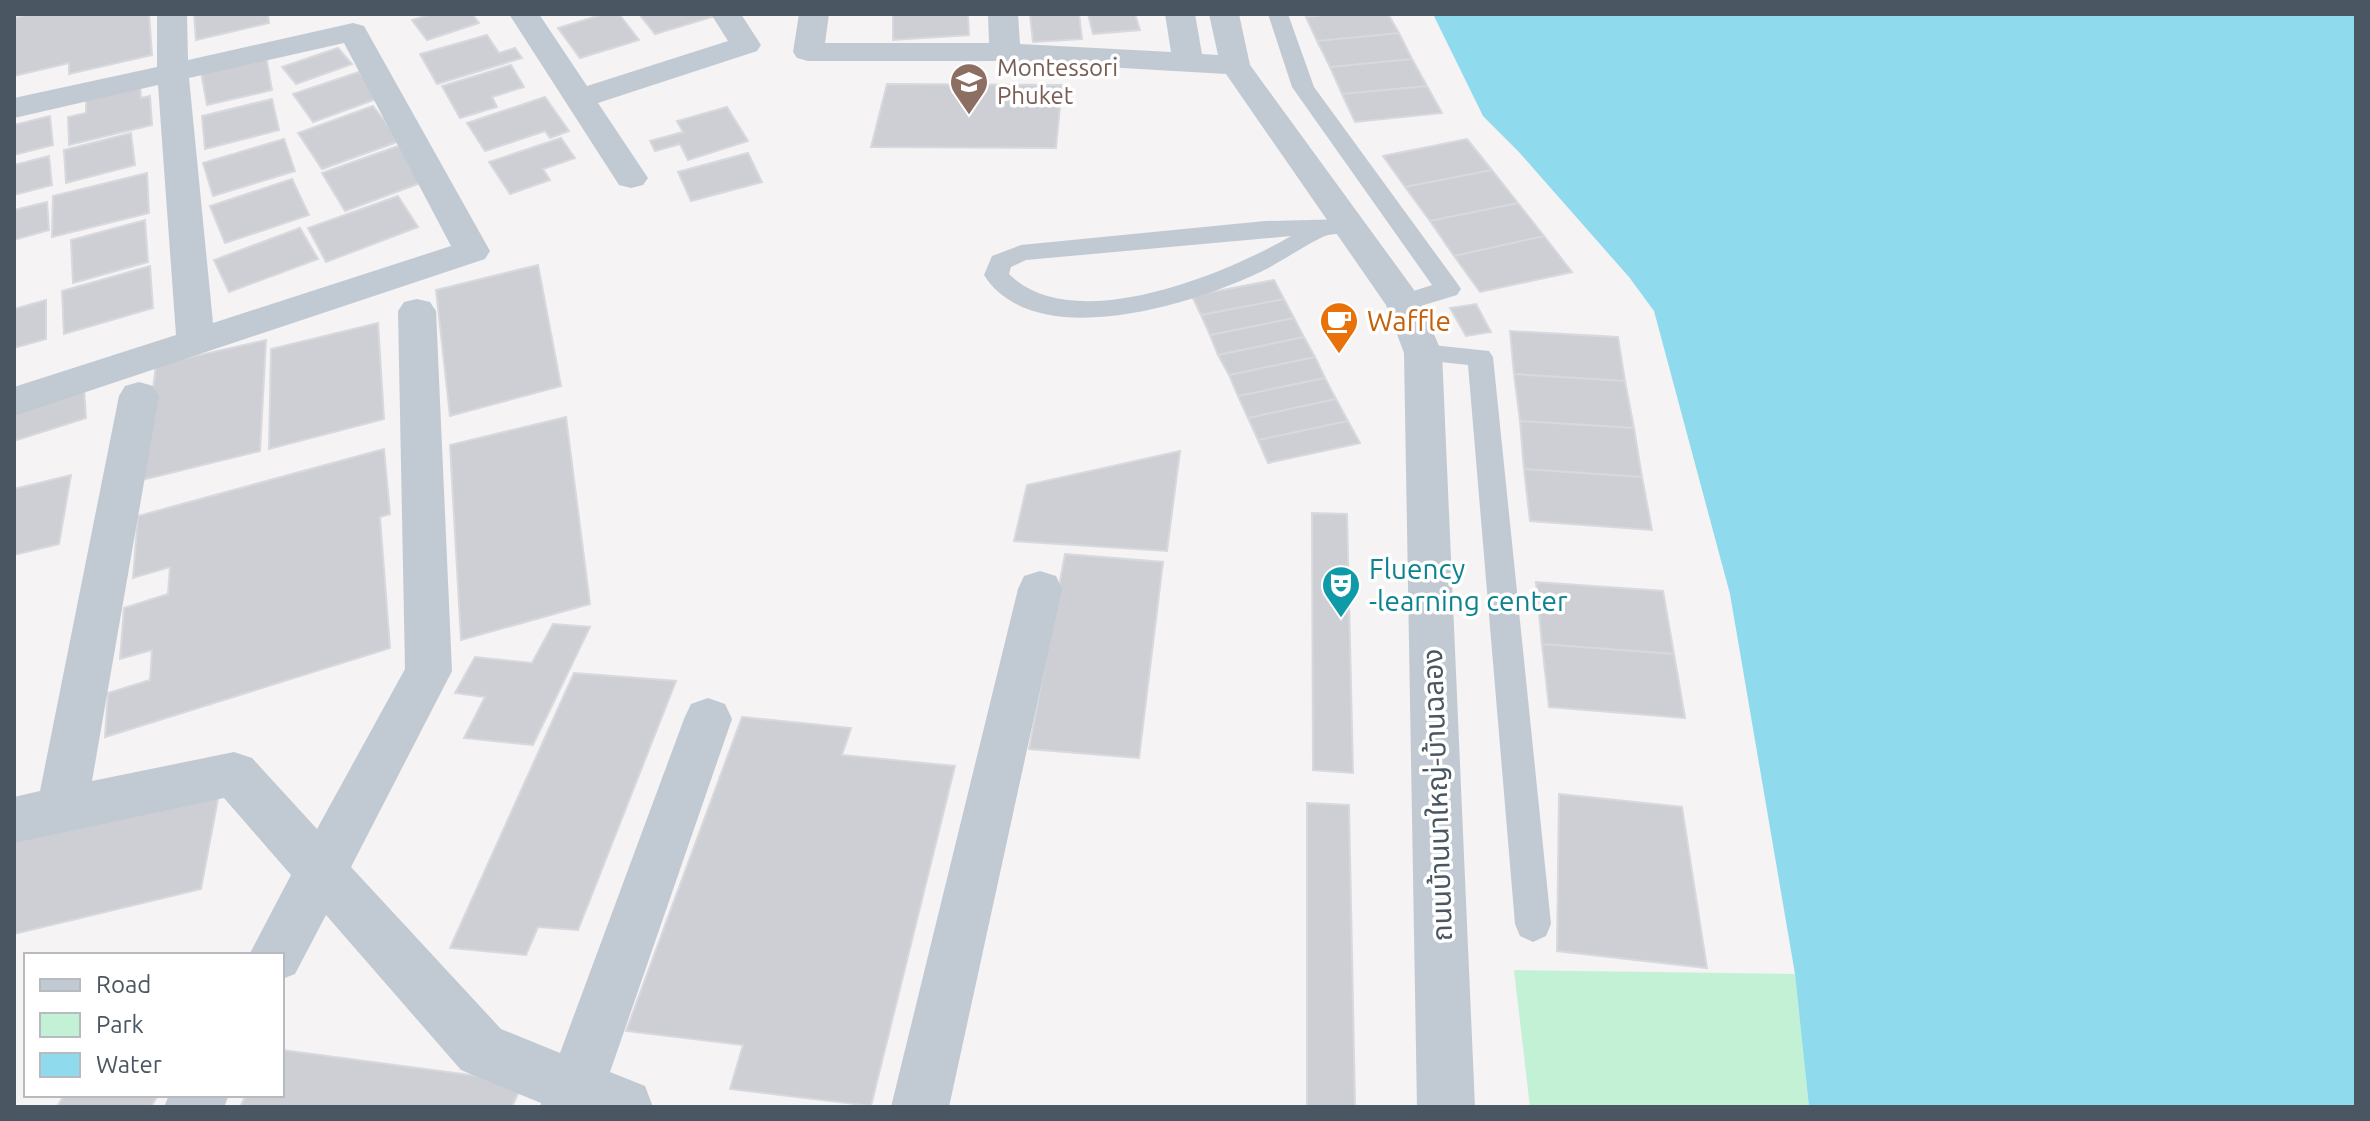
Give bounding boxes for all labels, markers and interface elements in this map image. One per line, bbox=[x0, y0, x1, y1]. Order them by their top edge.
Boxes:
place label: Montessori Phuket bbox=[997, 54, 1118, 109]
school or university icon: Montessori Phuket bbox=[948, 61, 990, 116]
cafe icon: Waffle bbox=[1318, 300, 1360, 355]
place label: Waffle bbox=[1367, 305, 1451, 336]
place label: Fluency -learning center bbox=[1369, 553, 1568, 616]
theatre icon: Fluency -learning center bbox=[1320, 564, 1362, 619]
street label: ถนนบ้านนาใหญ่-บ้านฉลอง bbox=[1416, 648, 1457, 942]
legend bbox=[24, 953, 284, 1097]
text: Road bbox=[96, 971, 151, 998]
text: Park bbox=[96, 1011, 144, 1038]
text: Water bbox=[96, 1051, 162, 1078]

